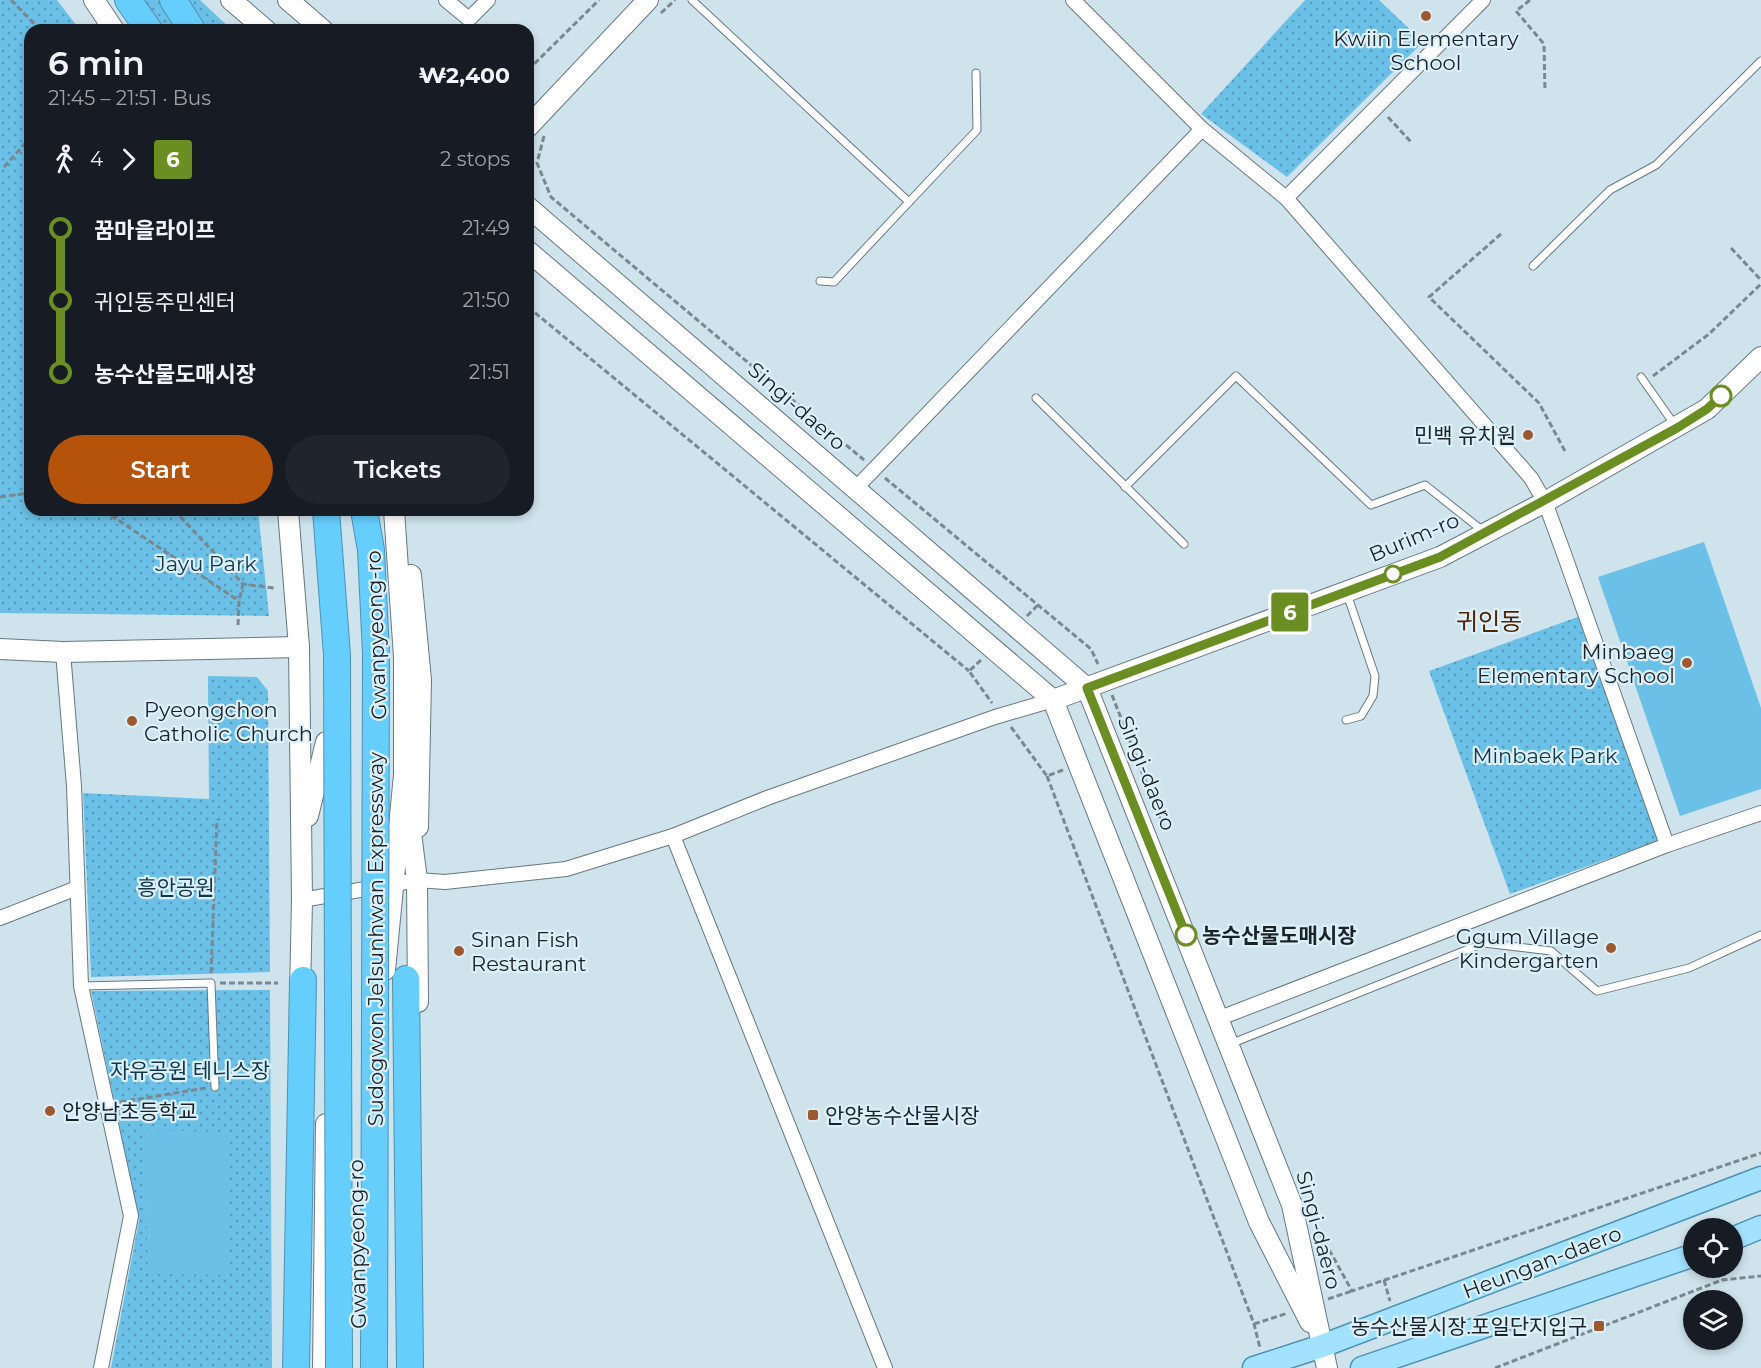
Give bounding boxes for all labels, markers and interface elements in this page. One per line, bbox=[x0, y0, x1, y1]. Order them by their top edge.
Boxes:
marker: Kwiin Elementary School bbox=[1419, 9, 1433, 23]
place label: Kwiin Elementary School bbox=[1333, 26, 1519, 75]
text: 6 min bbox=[48, 43, 145, 83]
text: ₩2,400 bbox=[419, 62, 510, 89]
text: 21:45 – 21:51 · Bus bbox=[48, 86, 211, 110]
icon: walk bbox=[48, 143, 81, 176]
icon: forward bbox=[112, 143, 145, 176]
text: 4 bbox=[90, 147, 103, 171]
text: 6 bbox=[166, 147, 180, 172]
text: 2 stops bbox=[440, 147, 510, 171]
text: 21:49 bbox=[462, 216, 510, 240]
text: 꿈마을라이프 bbox=[94, 217, 215, 244]
text: 21:50 bbox=[463, 288, 510, 312]
text: 귀인동주민센터 bbox=[94, 289, 236, 316]
street label: Singi-daero bbox=[743, 357, 851, 455]
text: 21:51 bbox=[469, 360, 510, 384]
text: 농수산물도매시장 bbox=[94, 361, 256, 388]
unlabelled marker bbox=[1710, 385, 1732, 407]
place label: 민백 유치원 bbox=[1414, 423, 1516, 448]
marker: 민백 유치원 bbox=[1521, 428, 1535, 442]
button: Start bbox=[48, 435, 273, 504]
button: Tickets bbox=[285, 435, 510, 504]
street label: Burim-ro bbox=[1365, 507, 1463, 567]
street label: Gwanpyeong-ro bbox=[361, 550, 391, 720]
park label: Jayu Park bbox=[154, 551, 257, 576]
unlabelled marker bbox=[1384, 565, 1402, 583]
line badge: 6 bbox=[1270, 592, 1310, 632]
text: 6 bbox=[1283, 600, 1297, 625]
district label: 귀인동 bbox=[1456, 607, 1522, 636]
place label: Minbaeg Elementary School bbox=[1477, 639, 1675, 688]
marker: Minbaeg Elementary School bbox=[1680, 656, 1694, 670]
place label: Pyeongchon Catholic Church bbox=[144, 697, 313, 746]
street label: Singi-daero bbox=[1113, 712, 1181, 834]
marker: Pyeongchon Catholic Church bbox=[125, 714, 139, 728]
park label: Minbaek Park bbox=[1472, 743, 1618, 768]
street label: Sudogwon Je1sunhwan Expressway bbox=[363, 751, 388, 1126]
park label: 흥안공원 bbox=[137, 875, 215, 900]
place label: 농수산물도매시장 bbox=[1202, 923, 1357, 948]
marker: 농수산물도매시장 bbox=[1175, 924, 1197, 946]
place label: Ggum Village Kindergarten bbox=[1456, 924, 1599, 973]
place label: Sinan Fish Restaurant bbox=[471, 927, 586, 976]
marker: Ggum Village Kindergarten bbox=[1604, 941, 1618, 955]
marker: Sinan Fish Restaurant bbox=[452, 944, 466, 958]
park label: 자유공원 테니스장 bbox=[110, 1058, 270, 1083]
place label: 안양남초등학교 bbox=[62, 1099, 197, 1124]
place label: 안양농수산물시장 bbox=[825, 1103, 980, 1128]
marker: 안양남초등학교 bbox=[43, 1104, 57, 1118]
marker: 안양농수산물시장 bbox=[806, 1108, 820, 1122]
street label: Gwanpyeong-ro bbox=[343, 1159, 371, 1329]
street label: Singi-daero bbox=[1291, 1168, 1347, 1292]
map controls bbox=[1683, 1218, 1743, 1350]
button: locate bbox=[1683, 1218, 1743, 1278]
street label: Heungan-daero bbox=[1459, 1220, 1625, 1304]
button: layers bbox=[1683, 1290, 1743, 1350]
place label: 농수산물시장.포일단지입구 bbox=[1351, 1314, 1587, 1339]
marker: 농수산물시장.포일단지입구 bbox=[1592, 1319, 1606, 1333]

